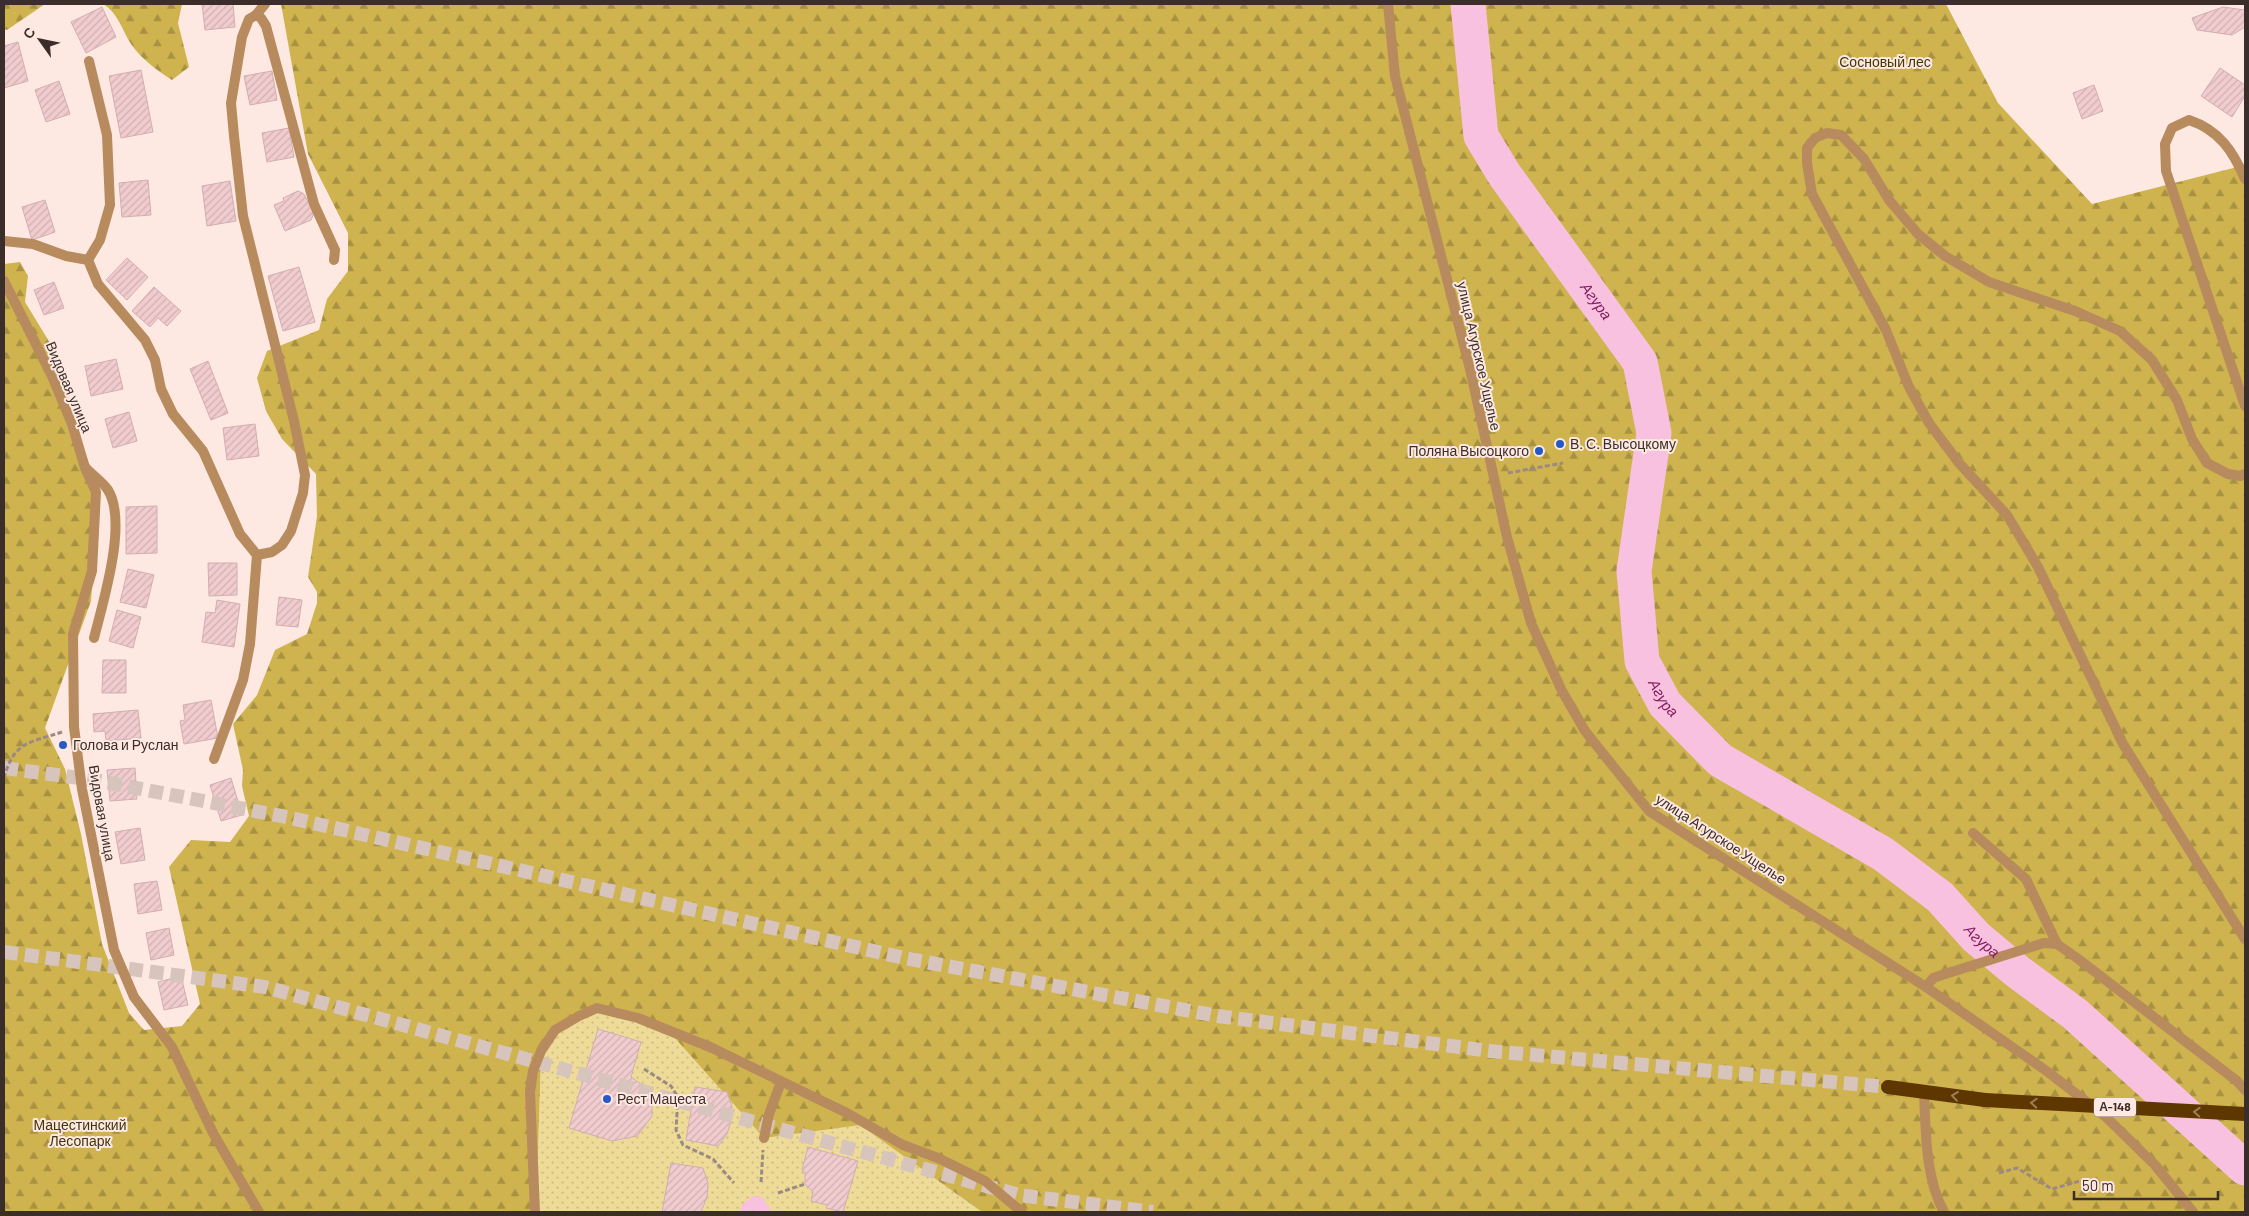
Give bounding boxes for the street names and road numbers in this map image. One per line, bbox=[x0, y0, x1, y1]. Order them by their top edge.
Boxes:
street label: улица Агурское Ущелье bbox=[1454, 280, 1505, 432]
street label: Видовая улица bbox=[43, 339, 96, 435]
street label: Видовая улица bbox=[86, 764, 119, 862]
street label: улица Агурское Ущелье bbox=[1653, 790, 1790, 887]
road number: А-148 bbox=[2094, 1098, 2136, 1116]

